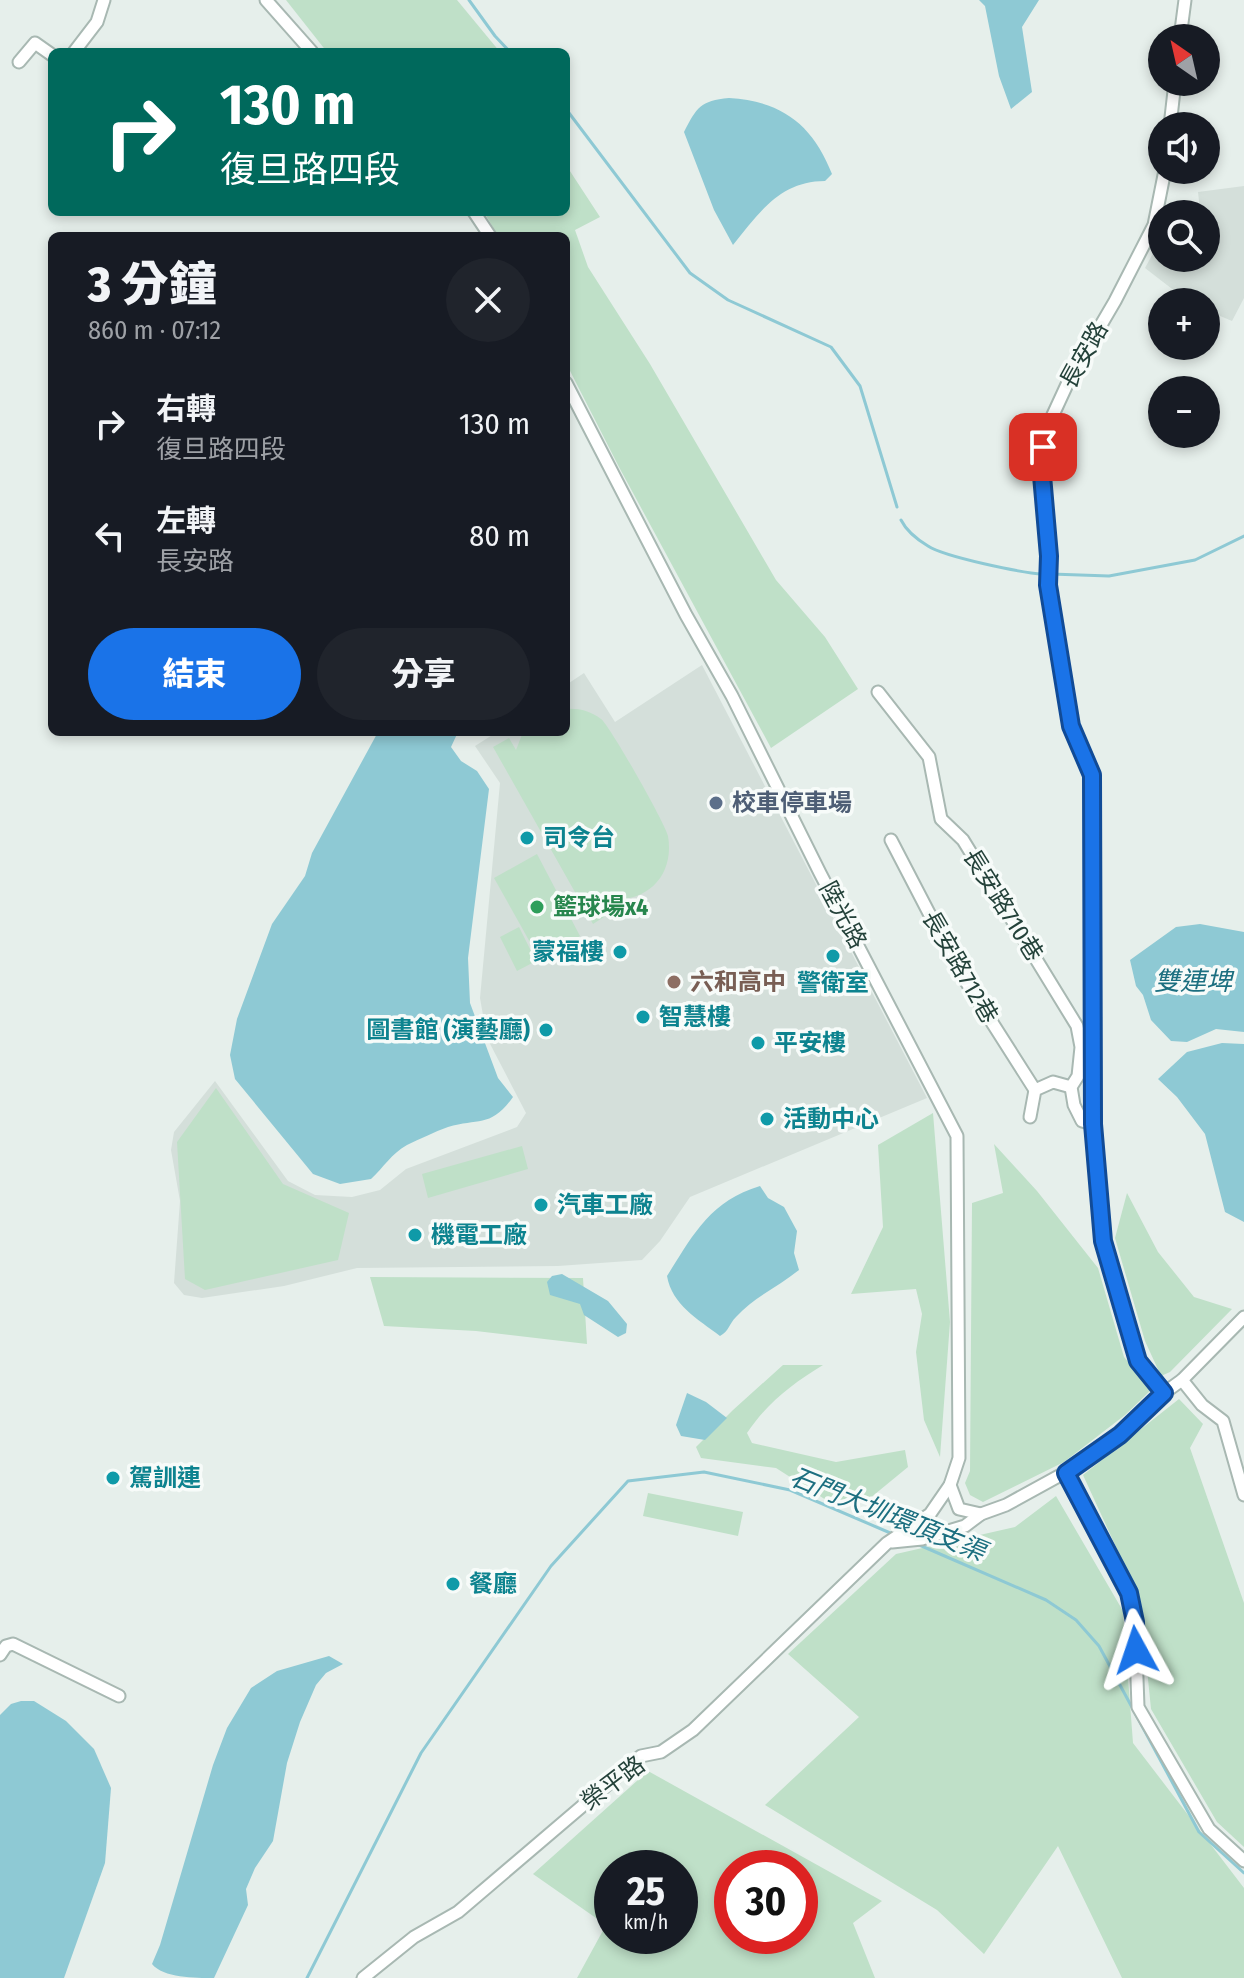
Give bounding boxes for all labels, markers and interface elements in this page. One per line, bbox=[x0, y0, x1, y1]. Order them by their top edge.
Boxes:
north arrow bbox=[1148, 24, 1220, 96]
map controls bbox=[1148, 24, 1220, 448]
text: 130 m bbox=[220, 72, 355, 139]
icon: right bbox=[88, 80, 192, 184]
button: sound bbox=[1148, 112, 1220, 184]
text: 復旦路四段 bbox=[220, 148, 400, 192]
button: search bbox=[1148, 200, 1220, 272]
text: 3 分鐘 bbox=[88, 256, 217, 314]
button: close bbox=[446, 258, 530, 342]
button: + bbox=[1148, 288, 1220, 360]
text: 860 m · 07:12 bbox=[88, 315, 221, 346]
street label: 長安路 bbox=[1054, 317, 1114, 393]
button: − bbox=[1148, 376, 1220, 448]
text: 右轉 bbox=[156, 391, 216, 427]
icon: right bbox=[88, 402, 132, 446]
text: 130 m bbox=[459, 406, 530, 442]
pin bbox=[1009, 413, 1077, 481]
icon: arrive bbox=[1021, 425, 1065, 469]
text: 復旦路四段 bbox=[156, 434, 286, 465]
text: 左轉 bbox=[156, 503, 216, 539]
icon: left bbox=[88, 514, 132, 558]
text: 80 m bbox=[469, 518, 530, 554]
text: 長安路 bbox=[156, 546, 234, 577]
button: 結束 bbox=[88, 628, 301, 720]
button: 分享 bbox=[317, 628, 530, 720]
place label: 校車停車場 bbox=[732, 789, 852, 817]
marker: 校車停車場 bbox=[707, 794, 725, 812]
place label: 司令台 bbox=[543, 824, 615, 852]
marker: 司令台 bbox=[518, 829, 536, 847]
street label: 長安路710巷 bbox=[957, 844, 1049, 966]
street label: 陸光路 bbox=[814, 877, 872, 953]
place label: 籃球場x4 bbox=[553, 893, 648, 921]
marker: 籃球場x4 bbox=[528, 898, 546, 916]
street label: 長安路712巷 bbox=[917, 906, 1003, 1028]
place label: 蒙福樓 bbox=[532, 938, 604, 966]
marker: 蒙福樓 bbox=[611, 943, 629, 961]
marker: 警衛室 bbox=[824, 947, 842, 965]
water label: 雙連埤 bbox=[1154, 966, 1235, 997]
place label: 六和高中 bbox=[690, 968, 786, 996]
place label: 警衛室 bbox=[797, 969, 869, 997]
marker: 六和高中 bbox=[665, 973, 683, 991]
place label: 智慧樓 bbox=[659, 1003, 731, 1031]
marker: 智慧樓 bbox=[634, 1008, 652, 1026]
place label: 圖書館 (演藝廳) bbox=[367, 1016, 530, 1044]
marker: 圖書館 (演藝廳) bbox=[537, 1021, 555, 1039]
place label: 平安樓 bbox=[774, 1029, 846, 1057]
marker: 平安樓 bbox=[749, 1034, 767, 1052]
place label: 活動中心 bbox=[783, 1105, 879, 1133]
marker: 活動中心 bbox=[758, 1110, 776, 1128]
place label: 汽車工廠 bbox=[557, 1191, 653, 1219]
marker: 汽車工廠 bbox=[532, 1196, 550, 1214]
place label: 機電工廠 bbox=[431, 1221, 527, 1249]
marker: 機電工廠 bbox=[406, 1226, 424, 1244]
water label: 石門大圳環頂支渠 bbox=[786, 1461, 994, 1569]
place label: 駕訓連 bbox=[129, 1464, 201, 1492]
marker: 駕訓連 bbox=[104, 1469, 122, 1487]
place label: 餐廳 bbox=[469, 1570, 517, 1598]
marker: 餐廳 bbox=[444, 1575, 462, 1593]
position arrow bbox=[1094, 1608, 1178, 1692]
street label: 榮平路 bbox=[576, 1750, 650, 1816]
speed limit sign: 30 bbox=[714, 1850, 818, 1954]
text: 25 bbox=[627, 1868, 665, 1916]
text: km/h bbox=[624, 1910, 668, 1934]

